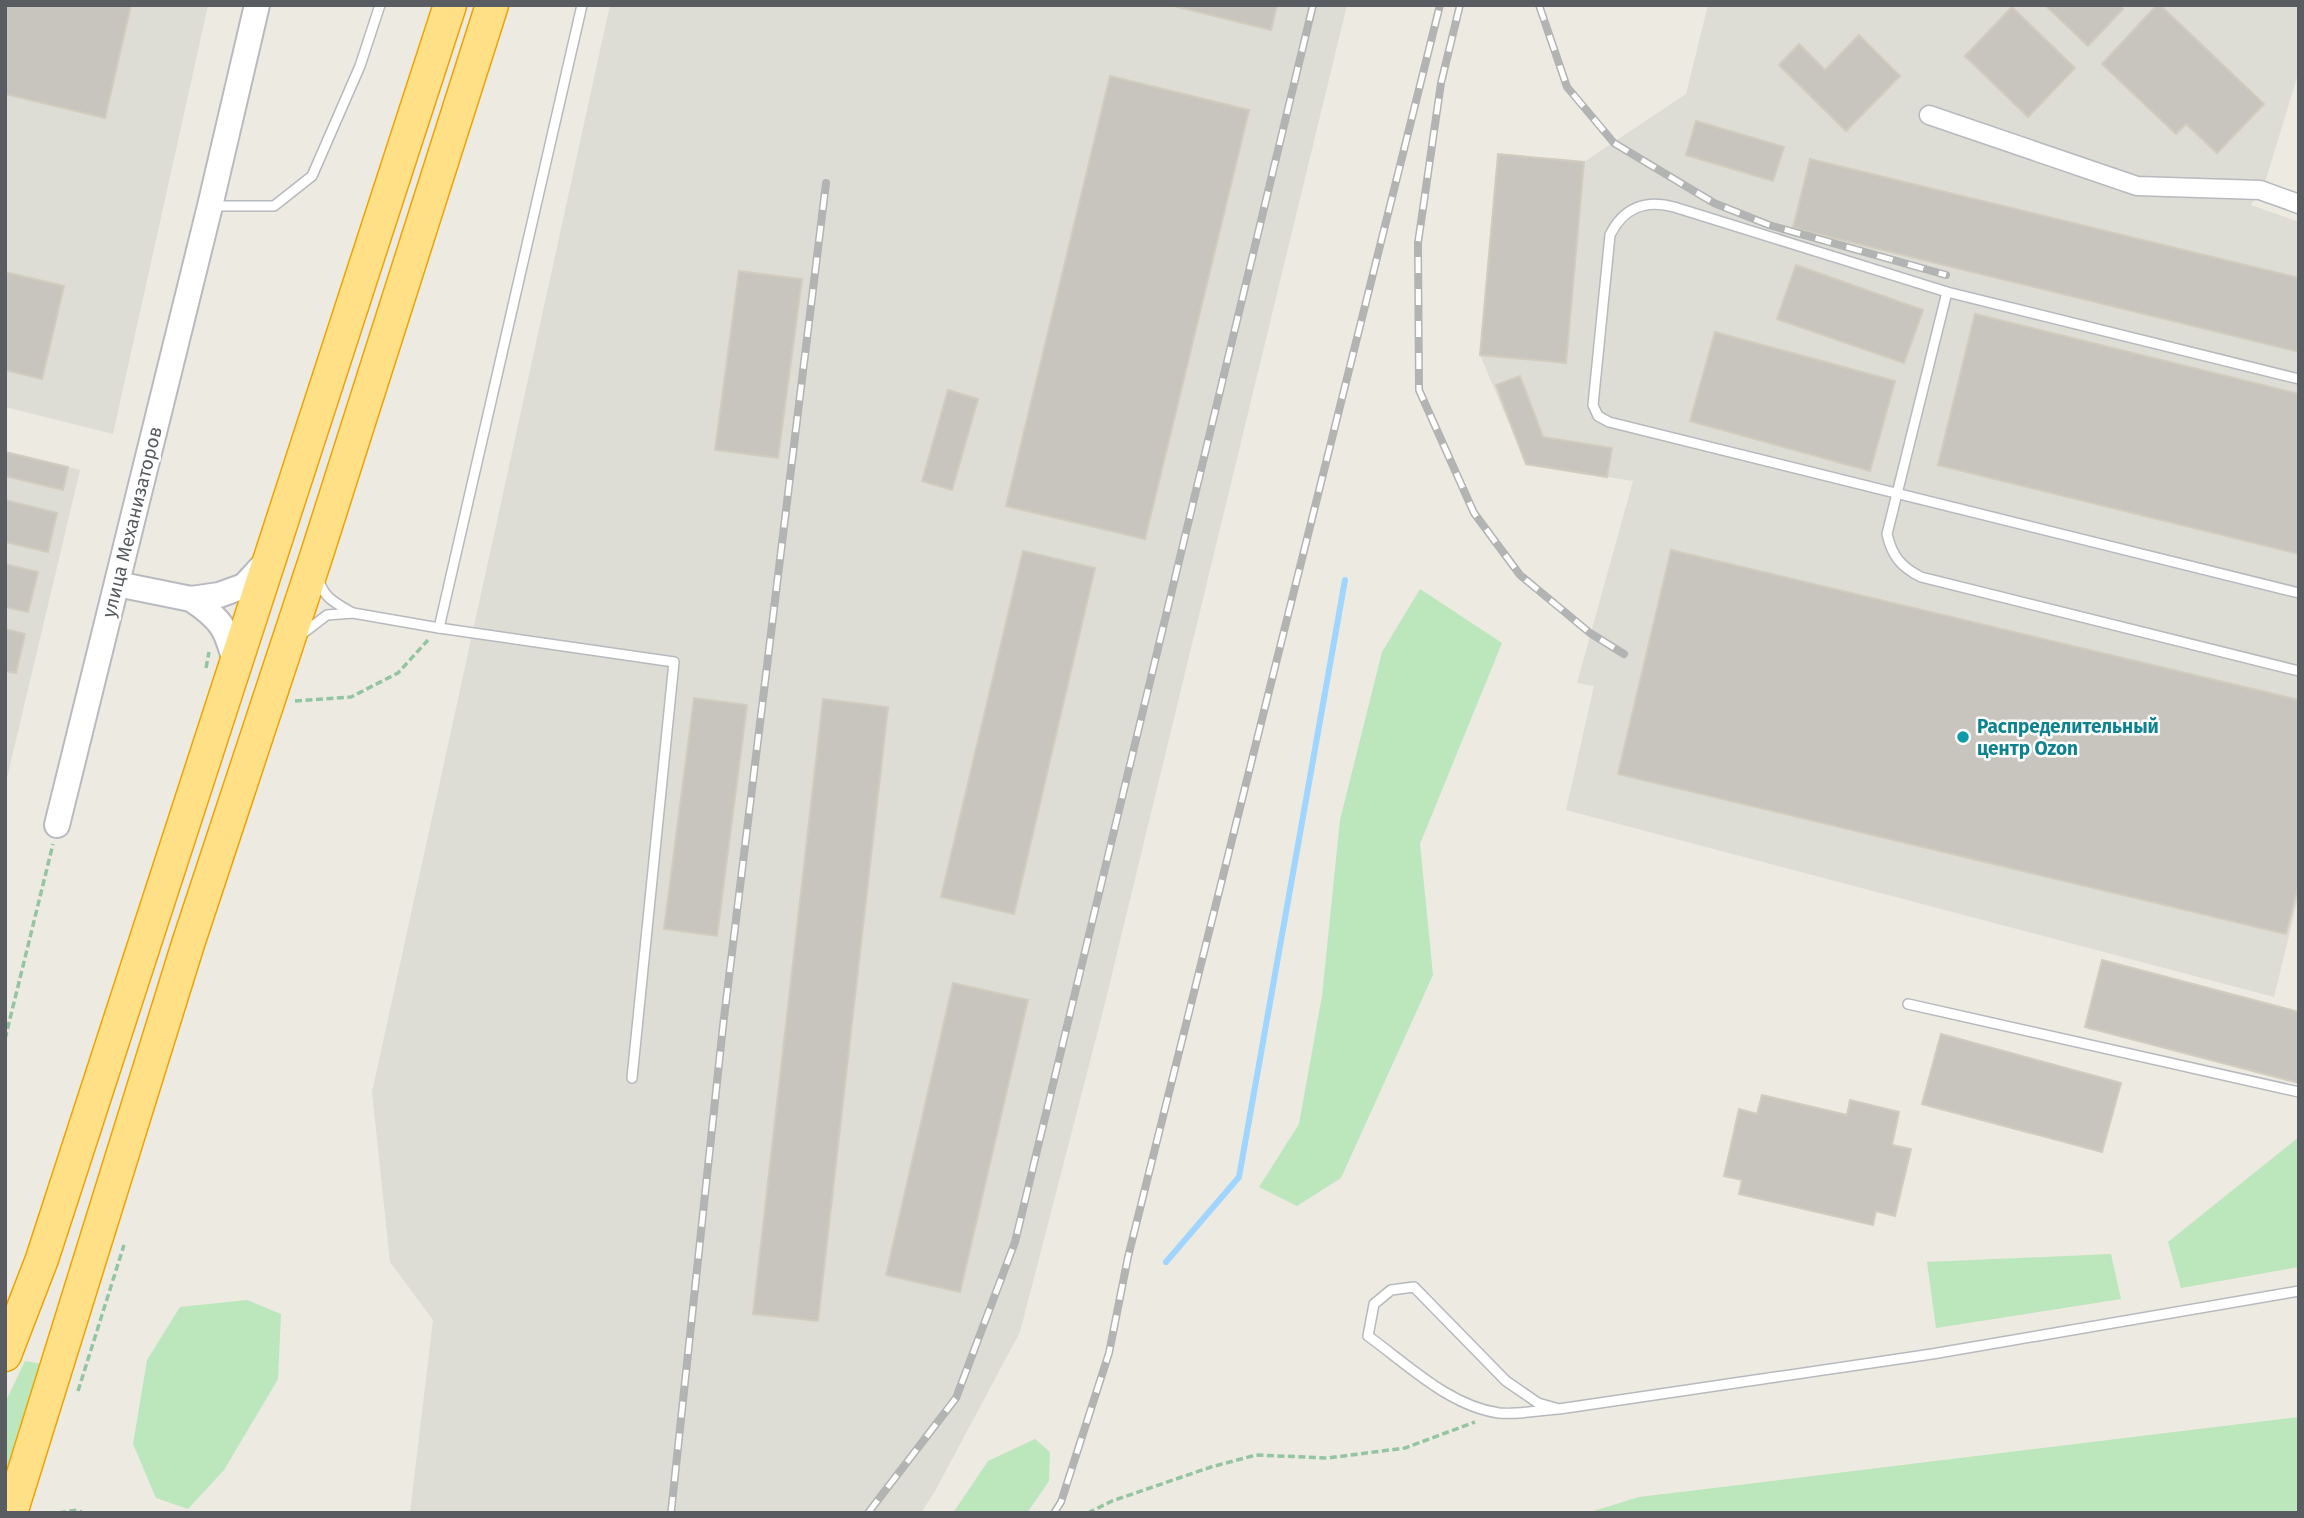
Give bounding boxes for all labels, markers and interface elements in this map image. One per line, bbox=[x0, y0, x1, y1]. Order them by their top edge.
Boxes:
street label: улица Механизаторов bbox=[97, 424, 167, 620]
place label: Распределительный центр Ozon bbox=[1977, 715, 2159, 760]
marker: Распределительный центр Ozon bbox=[1955, 729, 1971, 745]

